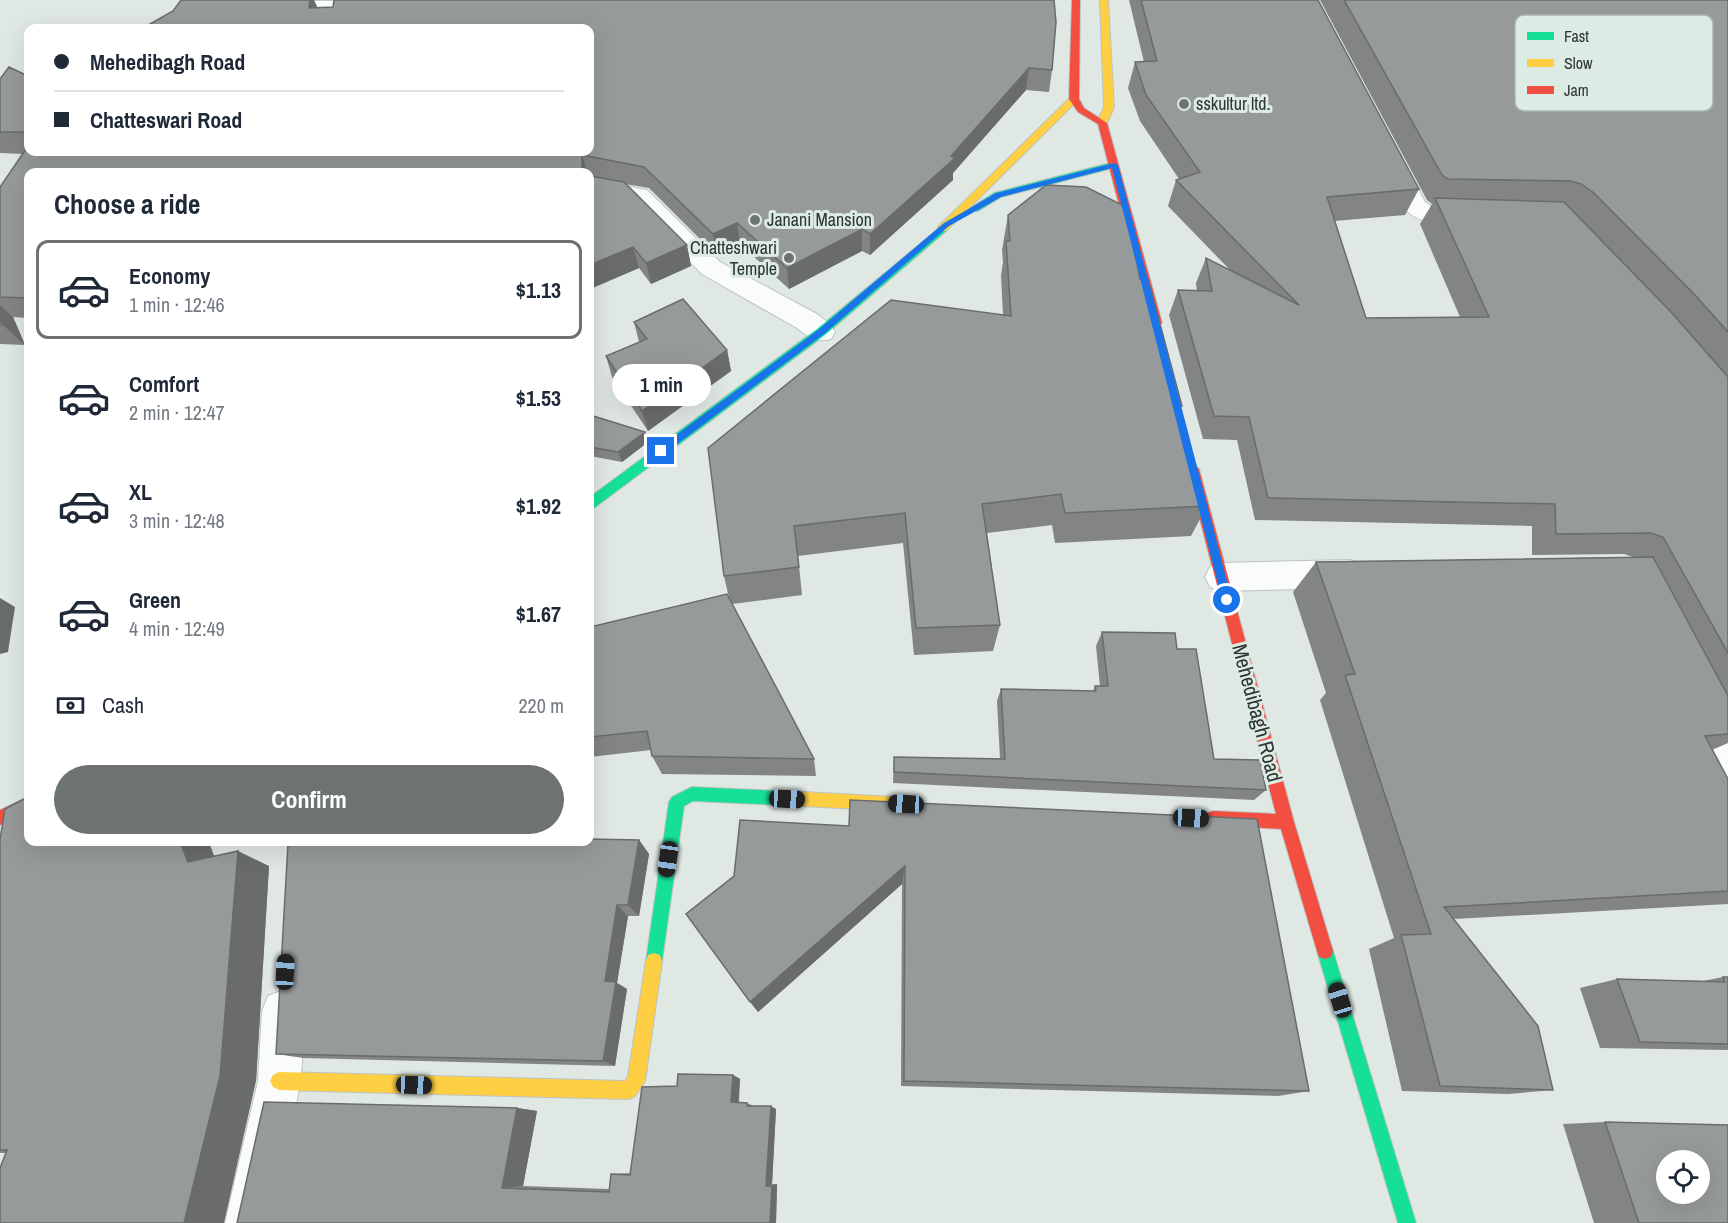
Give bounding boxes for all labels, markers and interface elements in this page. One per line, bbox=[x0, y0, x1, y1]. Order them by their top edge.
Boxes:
legend bbox=[1515, 15, 1713, 111]
text: Fast bbox=[1564, 25, 1589, 47]
text: Mehedibagh Road bbox=[90, 47, 245, 77]
text: Slow bbox=[1564, 52, 1593, 74]
text: Jam bbox=[1564, 79, 1589, 101]
place label: sskultur ltd. bbox=[1196, 91, 1271, 116]
marker: sskultur ltd. bbox=[1177, 97, 1191, 111]
text: Chatteswari Road bbox=[90, 105, 242, 135]
text: Choose a ride bbox=[54, 186, 200, 222]
place label: Janani Mansion bbox=[767, 207, 872, 232]
marker: Janani Mansion bbox=[748, 213, 762, 227]
place label: Chatteshwari Temple bbox=[690, 235, 777, 281]
marker: Chatteshwari Temple bbox=[782, 251, 796, 265]
text: Economy bbox=[129, 261, 210, 291]
icon: car bbox=[57, 263, 111, 317]
text: $1.13 bbox=[516, 275, 561, 305]
text: 1 min · 12:46 bbox=[129, 291, 225, 318]
callout: 1 min bbox=[612, 364, 710, 406]
text: Comfort bbox=[129, 369, 199, 399]
icon: car bbox=[57, 371, 111, 425]
text: 1 min bbox=[640, 371, 683, 398]
text: $1.53 bbox=[516, 383, 561, 413]
text: 2 min · 12:47 bbox=[129, 399, 225, 426]
route end bbox=[647, 437, 674, 464]
text: XL bbox=[129, 477, 152, 507]
icon: car bbox=[57, 479, 111, 533]
text: $1.92 bbox=[516, 491, 561, 521]
text: 3 min · 12:48 bbox=[129, 507, 225, 534]
text: Green bbox=[129, 585, 181, 615]
route start bbox=[1213, 586, 1240, 613]
icon: car bbox=[57, 587, 111, 641]
text: $1.67 bbox=[516, 599, 561, 629]
text: 4 min · 12:49 bbox=[129, 615, 225, 642]
street label: Mehedibagh Road bbox=[1225, 641, 1290, 785]
icon: cash bbox=[54, 689, 87, 722]
text: Cash bbox=[102, 690, 144, 720]
text: 220 m bbox=[518, 692, 564, 719]
button: Confirm bbox=[54, 765, 564, 834]
car bbox=[769, 789, 805, 809]
car bbox=[888, 794, 924, 814]
car bbox=[1173, 808, 1209, 828]
car bbox=[657, 840, 679, 878]
car bbox=[275, 954, 295, 990]
car bbox=[1326, 980, 1354, 1020]
car bbox=[396, 1075, 432, 1095]
map controls bbox=[1656, 1150, 1710, 1204]
button: locate bbox=[1656, 1150, 1710, 1204]

